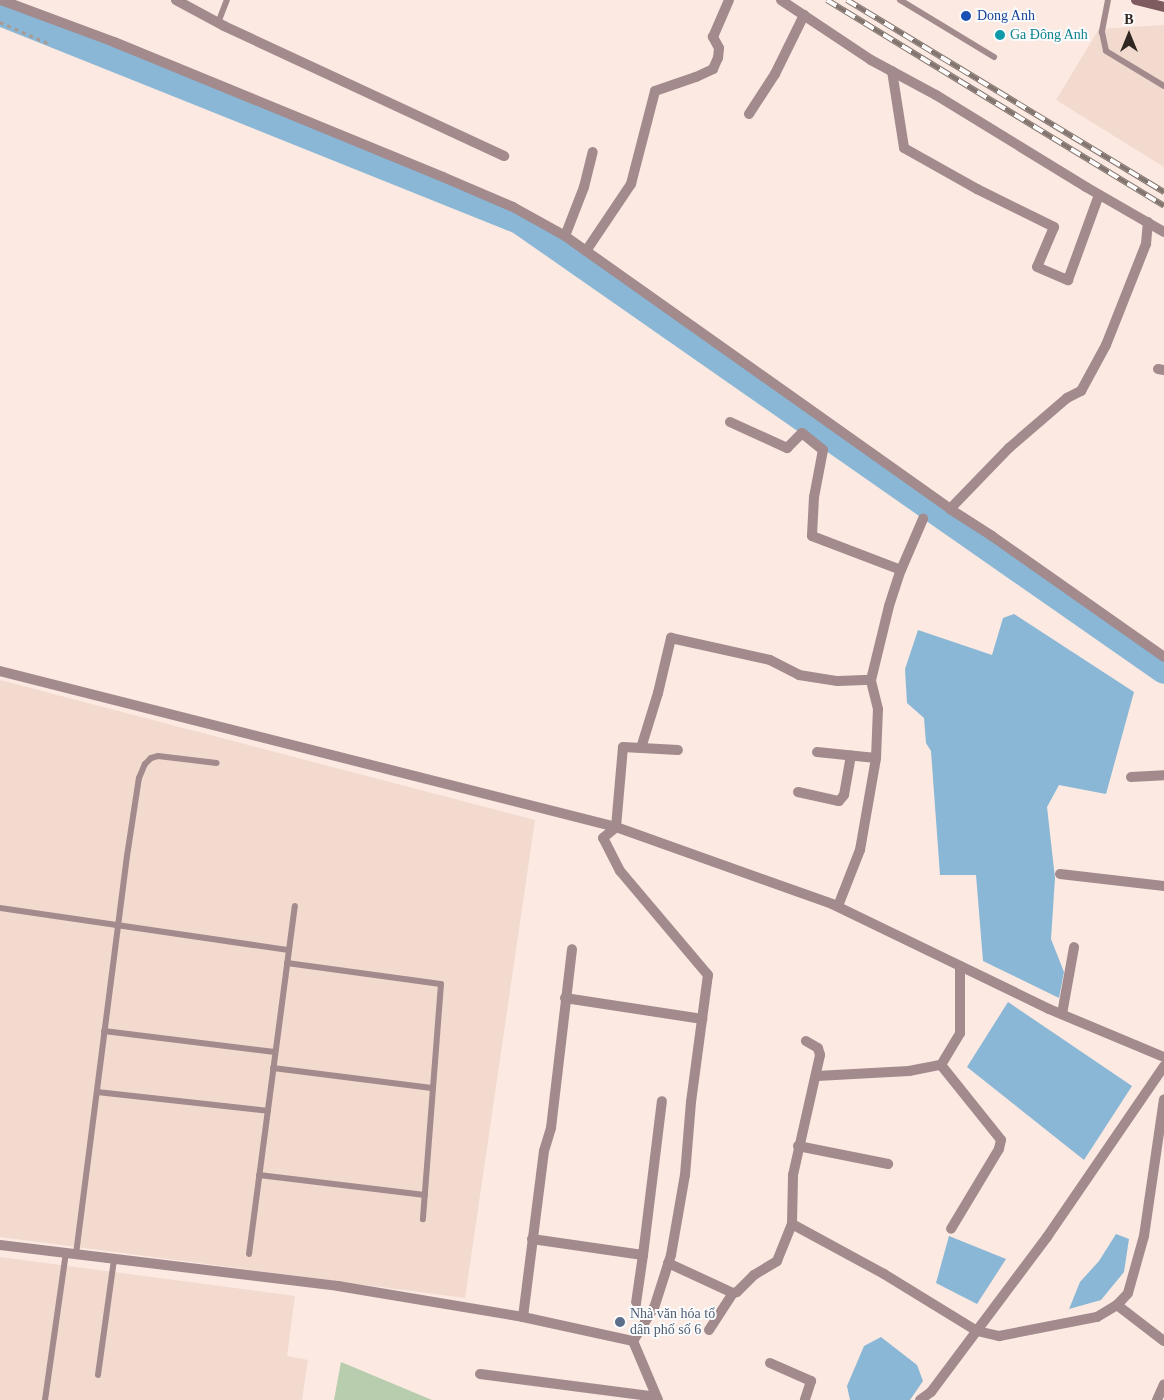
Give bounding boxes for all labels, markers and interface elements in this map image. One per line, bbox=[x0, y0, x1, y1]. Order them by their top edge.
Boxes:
place label: Dong Anh bbox=[977, 8, 1036, 24]
marker: Dong Anh bbox=[959, 9, 973, 23]
north arrow bbox=[1104, 10, 1154, 60]
text: B bbox=[1124, 12, 1134, 27]
place label: Ga Đông Anh bbox=[1010, 27, 1089, 43]
marker: Ga Đông Anh bbox=[994, 29, 1006, 41]
place label: Nhà văn hóa tổ dân phố số 6 bbox=[630, 1306, 715, 1338]
marker: Nhà văn hóa tổ dân phố số 6 bbox=[614, 1316, 626, 1328]

